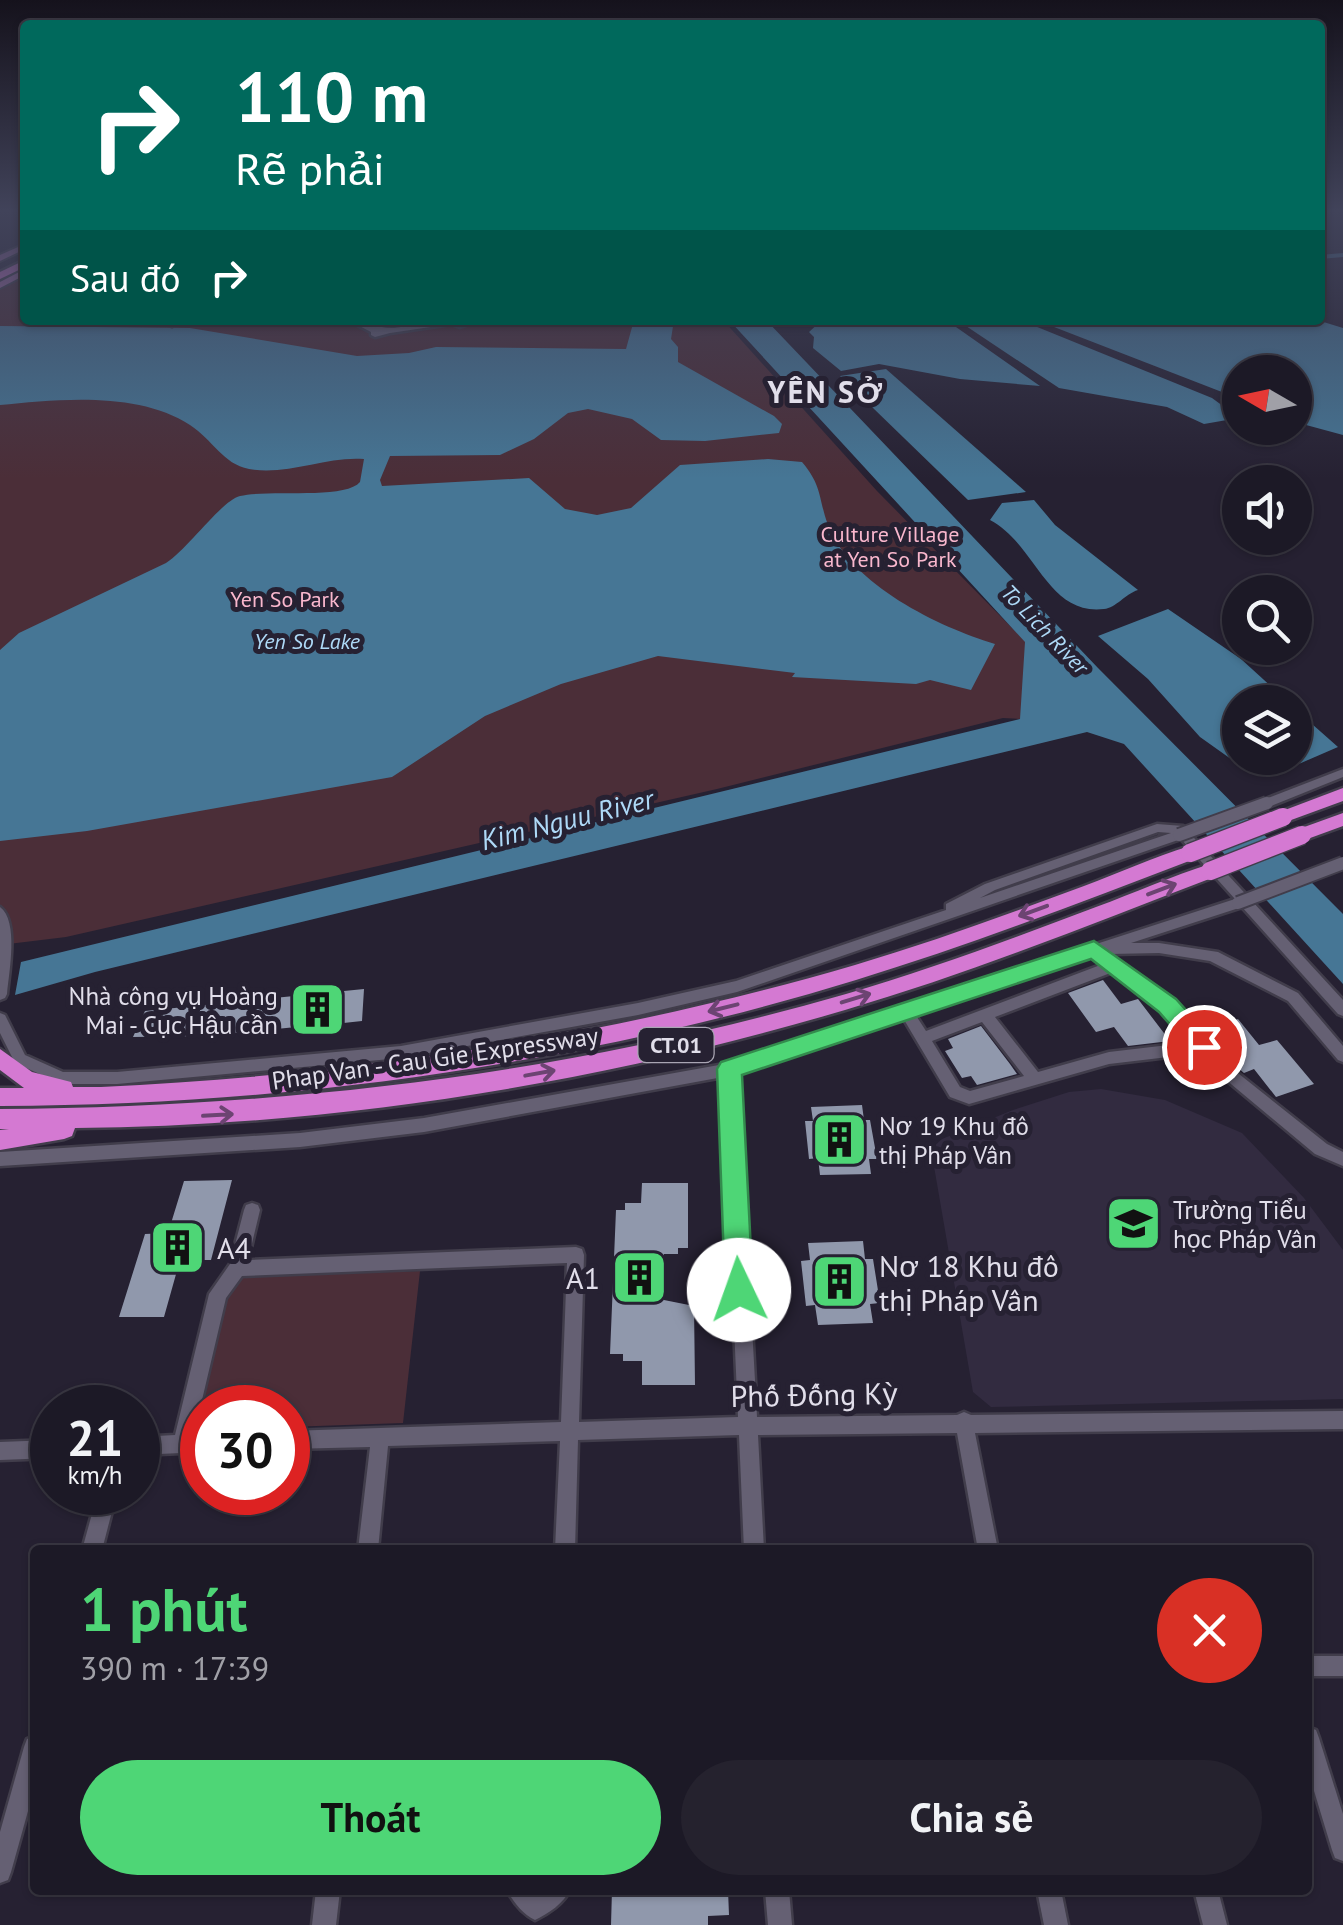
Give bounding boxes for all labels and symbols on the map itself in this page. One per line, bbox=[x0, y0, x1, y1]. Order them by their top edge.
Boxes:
north arrow bbox=[1222, 355, 1312, 445]
district label: YÊN SỞ bbox=[766, 372, 885, 411]
park label: Culture Village at Yen So Park bbox=[821, 520, 959, 573]
water label: To Lich River bbox=[995, 578, 1096, 681]
park label: Yen So Park bbox=[230, 585, 340, 613]
water label: Yen So Lake bbox=[254, 627, 361, 655]
water label: Kim Nguu River bbox=[477, 779, 659, 858]
one-way arrow bbox=[1146, 879, 1177, 897]
one-way arrow bbox=[1019, 903, 1050, 921]
place label: Nhà công vụ Hoàng Mai - Cục Hậu cần bbox=[69, 980, 278, 1041]
building icon: Nhà công vụ Hoàng Mai - Cục Hậu cần bbox=[287, 980, 347, 1040]
one-way arrow bbox=[840, 988, 871, 1006]
one-way arrow bbox=[708, 999, 739, 1018]
pin bbox=[1162, 1005, 1247, 1090]
street label: Phap Van - Cau Gie Expressway bbox=[270, 1019, 601, 1097]
road number: CT.01 bbox=[638, 1028, 714, 1062]
one-way arrow bbox=[523, 1063, 555, 1082]
one-way arrow bbox=[201, 1105, 233, 1124]
building icon: Nơ 19 Khu đô thị Pháp Vân bbox=[810, 1110, 870, 1170]
place label: Nơ 19 Khu đô thị Pháp Vân bbox=[879, 1110, 1029, 1171]
school or university icon: Trường Tiểu học Pháp Vân bbox=[1104, 1194, 1164, 1254]
place label: Trường Tiểu học Pháp Vân bbox=[1173, 1194, 1317, 1255]
building icon: A4 bbox=[148, 1217, 208, 1277]
place label: A4 bbox=[217, 1228, 251, 1267]
position arrow bbox=[687, 1238, 791, 1342]
place label: Nơ 18 Khu đô thị Pháp Vân bbox=[879, 1246, 1059, 1319]
building icon: A1 bbox=[609, 1247, 669, 1307]
building icon: Nơ 18 Khu đô thị Pháp Vân bbox=[810, 1252, 870, 1312]
place label: A1 bbox=[566, 1258, 600, 1297]
street label: Phố Đống Kỳ bbox=[730, 1373, 898, 1415]
speed limit sign: 30 bbox=[180, 1385, 310, 1515]

